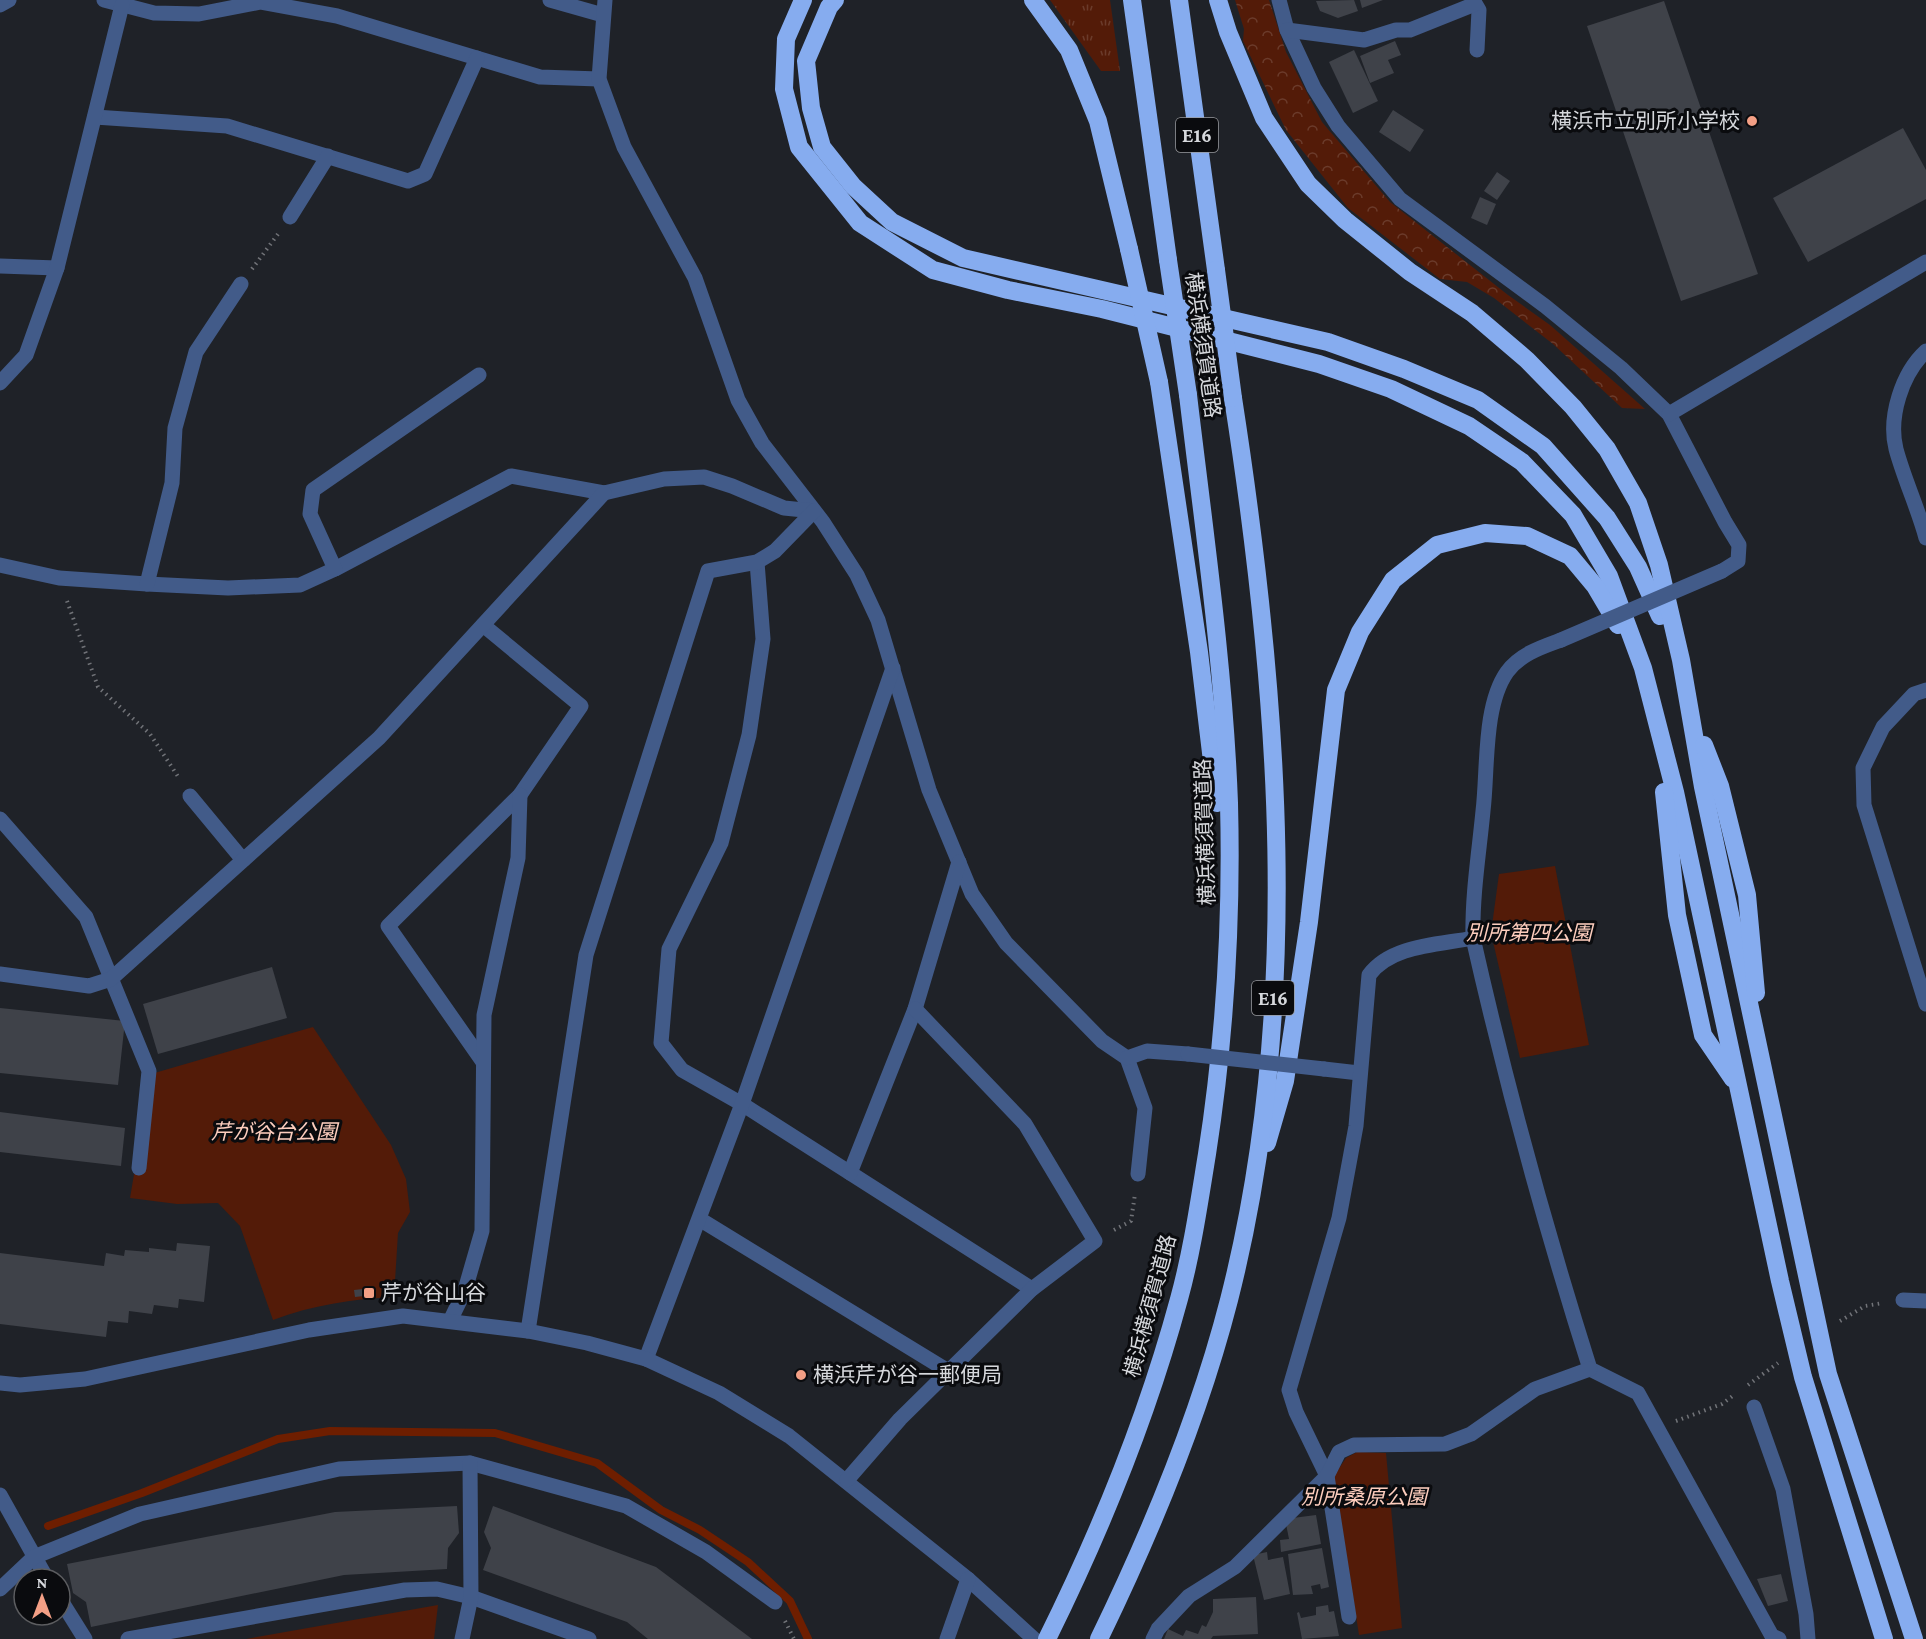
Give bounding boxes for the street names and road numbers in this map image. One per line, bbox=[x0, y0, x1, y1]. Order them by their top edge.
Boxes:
road number: E16 bbox=[1176, 118, 1218, 152]
street label: 横浜横須賀道路 bbox=[1181, 271, 1225, 419]
street label: 横浜横須賀道路 bbox=[1190, 758, 1220, 906]
road number: E16 bbox=[1252, 981, 1294, 1015]
street label: 横浜横須賀道路 bbox=[1119, 1232, 1181, 1380]

